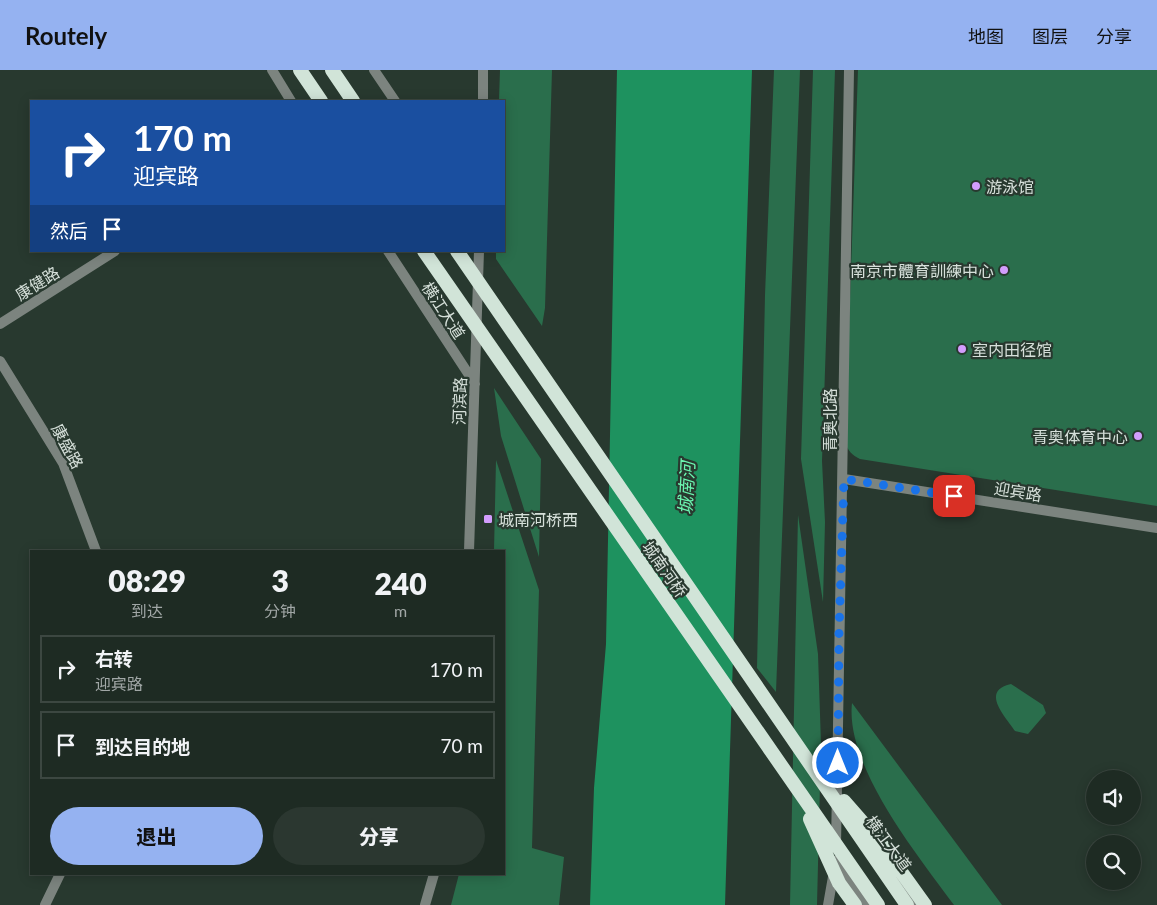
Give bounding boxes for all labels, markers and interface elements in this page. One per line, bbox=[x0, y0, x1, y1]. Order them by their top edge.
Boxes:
text: Routely bbox=[25, 21, 107, 50]
text: 地图 bbox=[968, 25, 1004, 47]
text: 图层 bbox=[1032, 25, 1068, 47]
text: 分享 bbox=[1096, 25, 1132, 47]
text: 170 m bbox=[133, 116, 232, 158]
icon: right bbox=[50, 120, 115, 185]
text: 迎宾路 bbox=[133, 162, 199, 189]
place label: 游泳馆 bbox=[986, 177, 1034, 196]
marker: 游泳馆 bbox=[970, 180, 982, 192]
icon: arrive bbox=[98, 215, 126, 243]
text: 然后 bbox=[50, 219, 88, 242]
place label: 南京市體育訓練中心 bbox=[850, 261, 994, 280]
street label: 康健路 bbox=[12, 262, 62, 304]
marker: 南京市體育訓練中心 bbox=[998, 264, 1010, 276]
street label: 横江大道 bbox=[419, 278, 469, 342]
place label: 室内田径馆 bbox=[972, 340, 1052, 359]
marker: 室内田径馆 bbox=[956, 343, 968, 355]
street label: 河滨路 bbox=[449, 377, 469, 425]
street label: 青奥北路 bbox=[820, 388, 839, 452]
street label: 康盛路 bbox=[48, 420, 88, 472]
place label: 青奥体育中心 bbox=[1032, 427, 1128, 446]
marker: 青奥体育中心 bbox=[1132, 430, 1144, 442]
water label: 城南河 bbox=[674, 457, 699, 516]
pin bbox=[933, 475, 975, 517]
street label: 迎宾路 bbox=[993, 478, 1043, 504]
icon: arrive bbox=[940, 482, 968, 510]
place label: 城南河桥西 bbox=[498, 510, 578, 529]
marker: 城南河桥西 bbox=[482, 513, 494, 525]
street label: 城南河桥 bbox=[639, 537, 691, 601]
text: 08:29 bbox=[108, 562, 186, 598]
text: 3 bbox=[271, 562, 289, 598]
text: 240 bbox=[374, 565, 427, 601]
text: 到达 bbox=[131, 601, 163, 620]
text: 分钟 bbox=[264, 601, 296, 620]
text: m bbox=[394, 601, 407, 620]
text: 右转 bbox=[95, 647, 133, 670]
icon: right bbox=[52, 655, 80, 683]
text: 170 m bbox=[429, 658, 483, 681]
text: 迎宾路 bbox=[95, 674, 143, 693]
icon: arrive bbox=[52, 731, 80, 759]
text: 70 m bbox=[440, 734, 483, 757]
text: 到达目的地 bbox=[95, 735, 190, 758]
position arrow bbox=[811, 736, 863, 788]
map controls bbox=[1086, 770, 1141, 890]
button: sound bbox=[1086, 770, 1141, 825]
button: 退出 bbox=[50, 807, 263, 865]
button: 分享 bbox=[273, 807, 485, 865]
street label: 横江大道 bbox=[862, 812, 916, 874]
button: search bbox=[1086, 835, 1141, 890]

